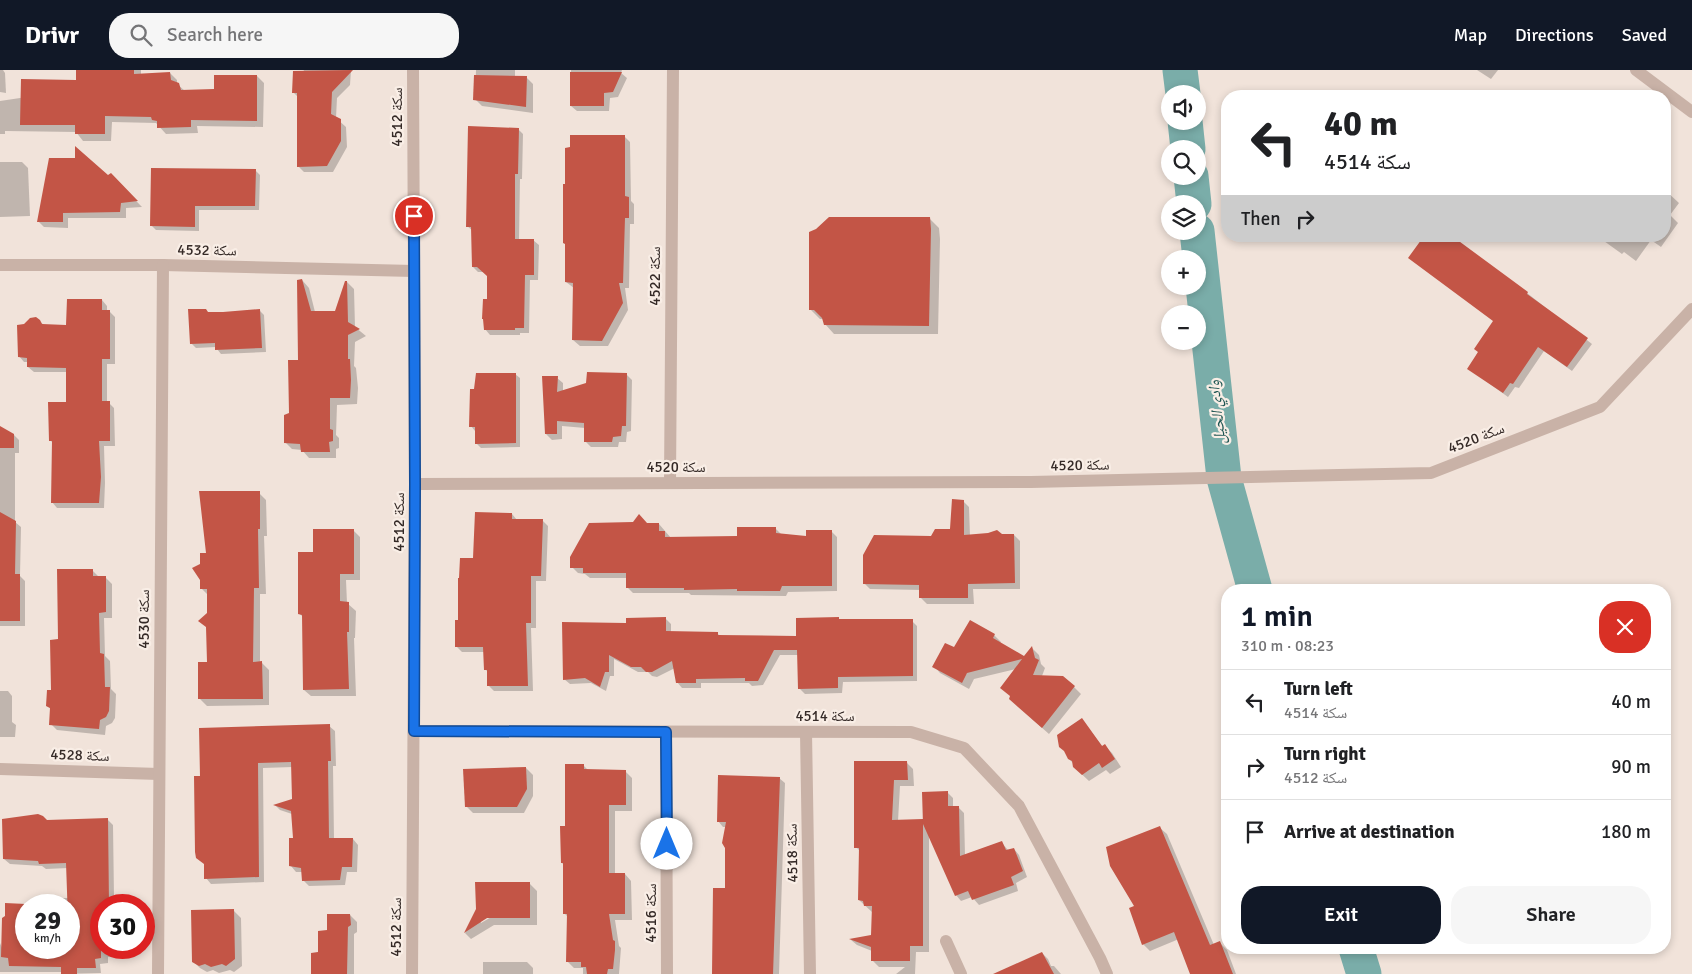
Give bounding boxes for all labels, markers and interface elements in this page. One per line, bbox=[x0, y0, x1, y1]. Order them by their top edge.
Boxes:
search box bbox=[109, 13, 459, 58]
text: Drivr bbox=[25, 20, 79, 50]
icon: search bbox=[127, 21, 155, 49]
text: Search here bbox=[167, 23, 263, 47]
text: Map bbox=[1454, 24, 1487, 46]
text: Directions bbox=[1515, 24, 1594, 46]
text: Saved bbox=[1622, 24, 1667, 46]
map controls bbox=[1161, 85, 1206, 350]
button: sound bbox=[1161, 85, 1206, 130]
street label: سكة 4512 bbox=[388, 87, 406, 147]
text: 40 m bbox=[1324, 102, 1398, 145]
icon: left bbox=[1241, 110, 1306, 175]
button: search bbox=[1161, 140, 1206, 185]
text: سكة 4514 bbox=[1324, 148, 1411, 175]
pin bbox=[393, 195, 435, 237]
button: layers bbox=[1161, 195, 1206, 240]
icon: arrive bbox=[400, 202, 428, 230]
icon: right bbox=[1291, 205, 1319, 233]
text: Then bbox=[1241, 207, 1281, 231]
street label: سكة 4532 bbox=[177, 240, 237, 260]
street label: سكة 4522 bbox=[646, 246, 664, 306]
button: + bbox=[1161, 250, 1206, 295]
button: − bbox=[1161, 305, 1206, 350]
water label: وادي الحيل bbox=[1204, 378, 1232, 445]
street label: سكة 4520 bbox=[1445, 419, 1507, 457]
street label: سكة 4520 bbox=[1050, 455, 1110, 475]
street label: سكة 4520 bbox=[646, 458, 706, 476]
street label: سكة 4512 bbox=[390, 492, 408, 552]
street label: سكة 4530 bbox=[135, 589, 153, 649]
text: 1 min bbox=[1241, 598, 1313, 635]
button: close bbox=[1599, 601, 1651, 653]
text: 310 m · 08:23 bbox=[1241, 636, 1334, 656]
text: Turn left bbox=[1284, 677, 1353, 701]
icon: left bbox=[1241, 688, 1269, 716]
text: 40 m bbox=[1611, 690, 1651, 714]
text: سكة 4514 bbox=[1284, 703, 1347, 723]
street label: سكة 4514 bbox=[795, 707, 855, 725]
text: Turn right bbox=[1284, 742, 1366, 766]
street label: سكة 4528 bbox=[50, 745, 110, 765]
icon: right bbox=[1241, 753, 1269, 781]
text: 90 m bbox=[1611, 755, 1651, 779]
text: سكة 4512 bbox=[1284, 768, 1347, 788]
position arrow bbox=[640, 817, 692, 869]
icon: arrive bbox=[1241, 818, 1269, 846]
text: Arrive at destination bbox=[1284, 820, 1455, 844]
text: 180 m bbox=[1601, 820, 1651, 844]
street label: سكة 4518 bbox=[782, 823, 802, 883]
street label: سكة 4516 bbox=[642, 883, 660, 943]
button: Exit bbox=[1241, 886, 1441, 944]
button: Share bbox=[1451, 886, 1651, 944]
speed limit sign: 30 bbox=[90, 894, 155, 959]
street label: سكة 4512 bbox=[387, 897, 405, 957]
text: 29 bbox=[34, 905, 61, 936]
text: km/h bbox=[34, 931, 61, 946]

